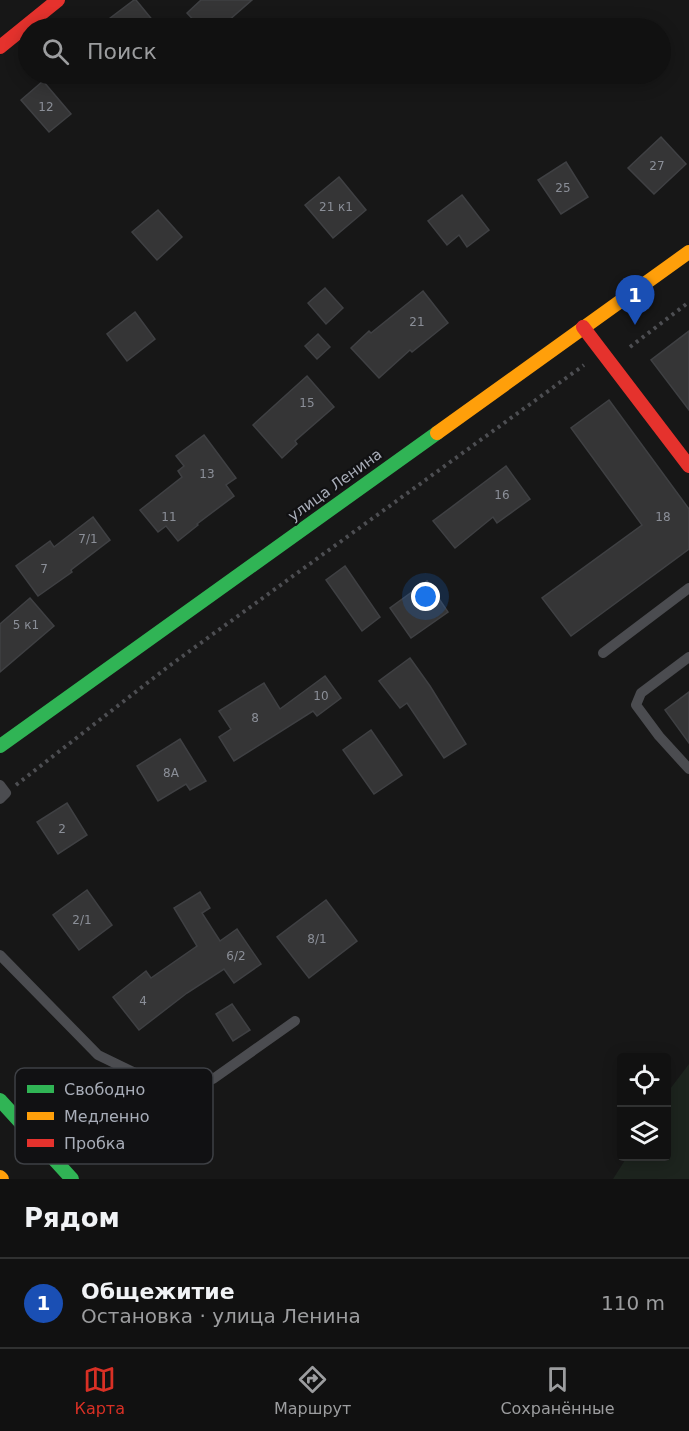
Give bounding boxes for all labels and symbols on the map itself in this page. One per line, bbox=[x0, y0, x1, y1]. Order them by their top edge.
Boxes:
house number: 12 bbox=[38, 100, 54, 114]
house number: 27 bbox=[649, 159, 665, 173]
house number: 25 bbox=[555, 181, 571, 195]
house number: 21 к1 bbox=[319, 200, 353, 214]
pin: 1 bbox=[616, 276, 654, 325]
house number: 21 bbox=[409, 315, 425, 329]
house number: 15 bbox=[299, 396, 315, 410]
street label: улица Ленина bbox=[285, 445, 385, 525]
house number: 13 bbox=[199, 467, 215, 481]
house number: 16 bbox=[494, 488, 510, 502]
house number: 11 bbox=[161, 510, 177, 524]
house number: 18 bbox=[655, 510, 671, 524]
house number: 7/1 bbox=[78, 532, 98, 546]
house number: 7 bbox=[40, 562, 48, 576]
your location bbox=[411, 582, 440, 611]
house number: 5 к1 bbox=[13, 618, 39, 632]
house number: 10 bbox=[313, 689, 329, 703]
house number: 8 bbox=[251, 711, 259, 725]
house number: 8А bbox=[163, 766, 180, 780]
house number: 2 bbox=[58, 822, 66, 836]
house number: 2/1 bbox=[72, 913, 92, 927]
house number: 8/1 bbox=[307, 932, 327, 946]
house number: 6/2 bbox=[226, 949, 246, 963]
house number: 4 bbox=[139, 994, 147, 1008]
legend bbox=[15, 1068, 213, 1164]
text: Свободно bbox=[64, 1080, 145, 1099]
text: Медленно bbox=[64, 1107, 150, 1126]
text: Пробка bbox=[64, 1134, 125, 1153]

